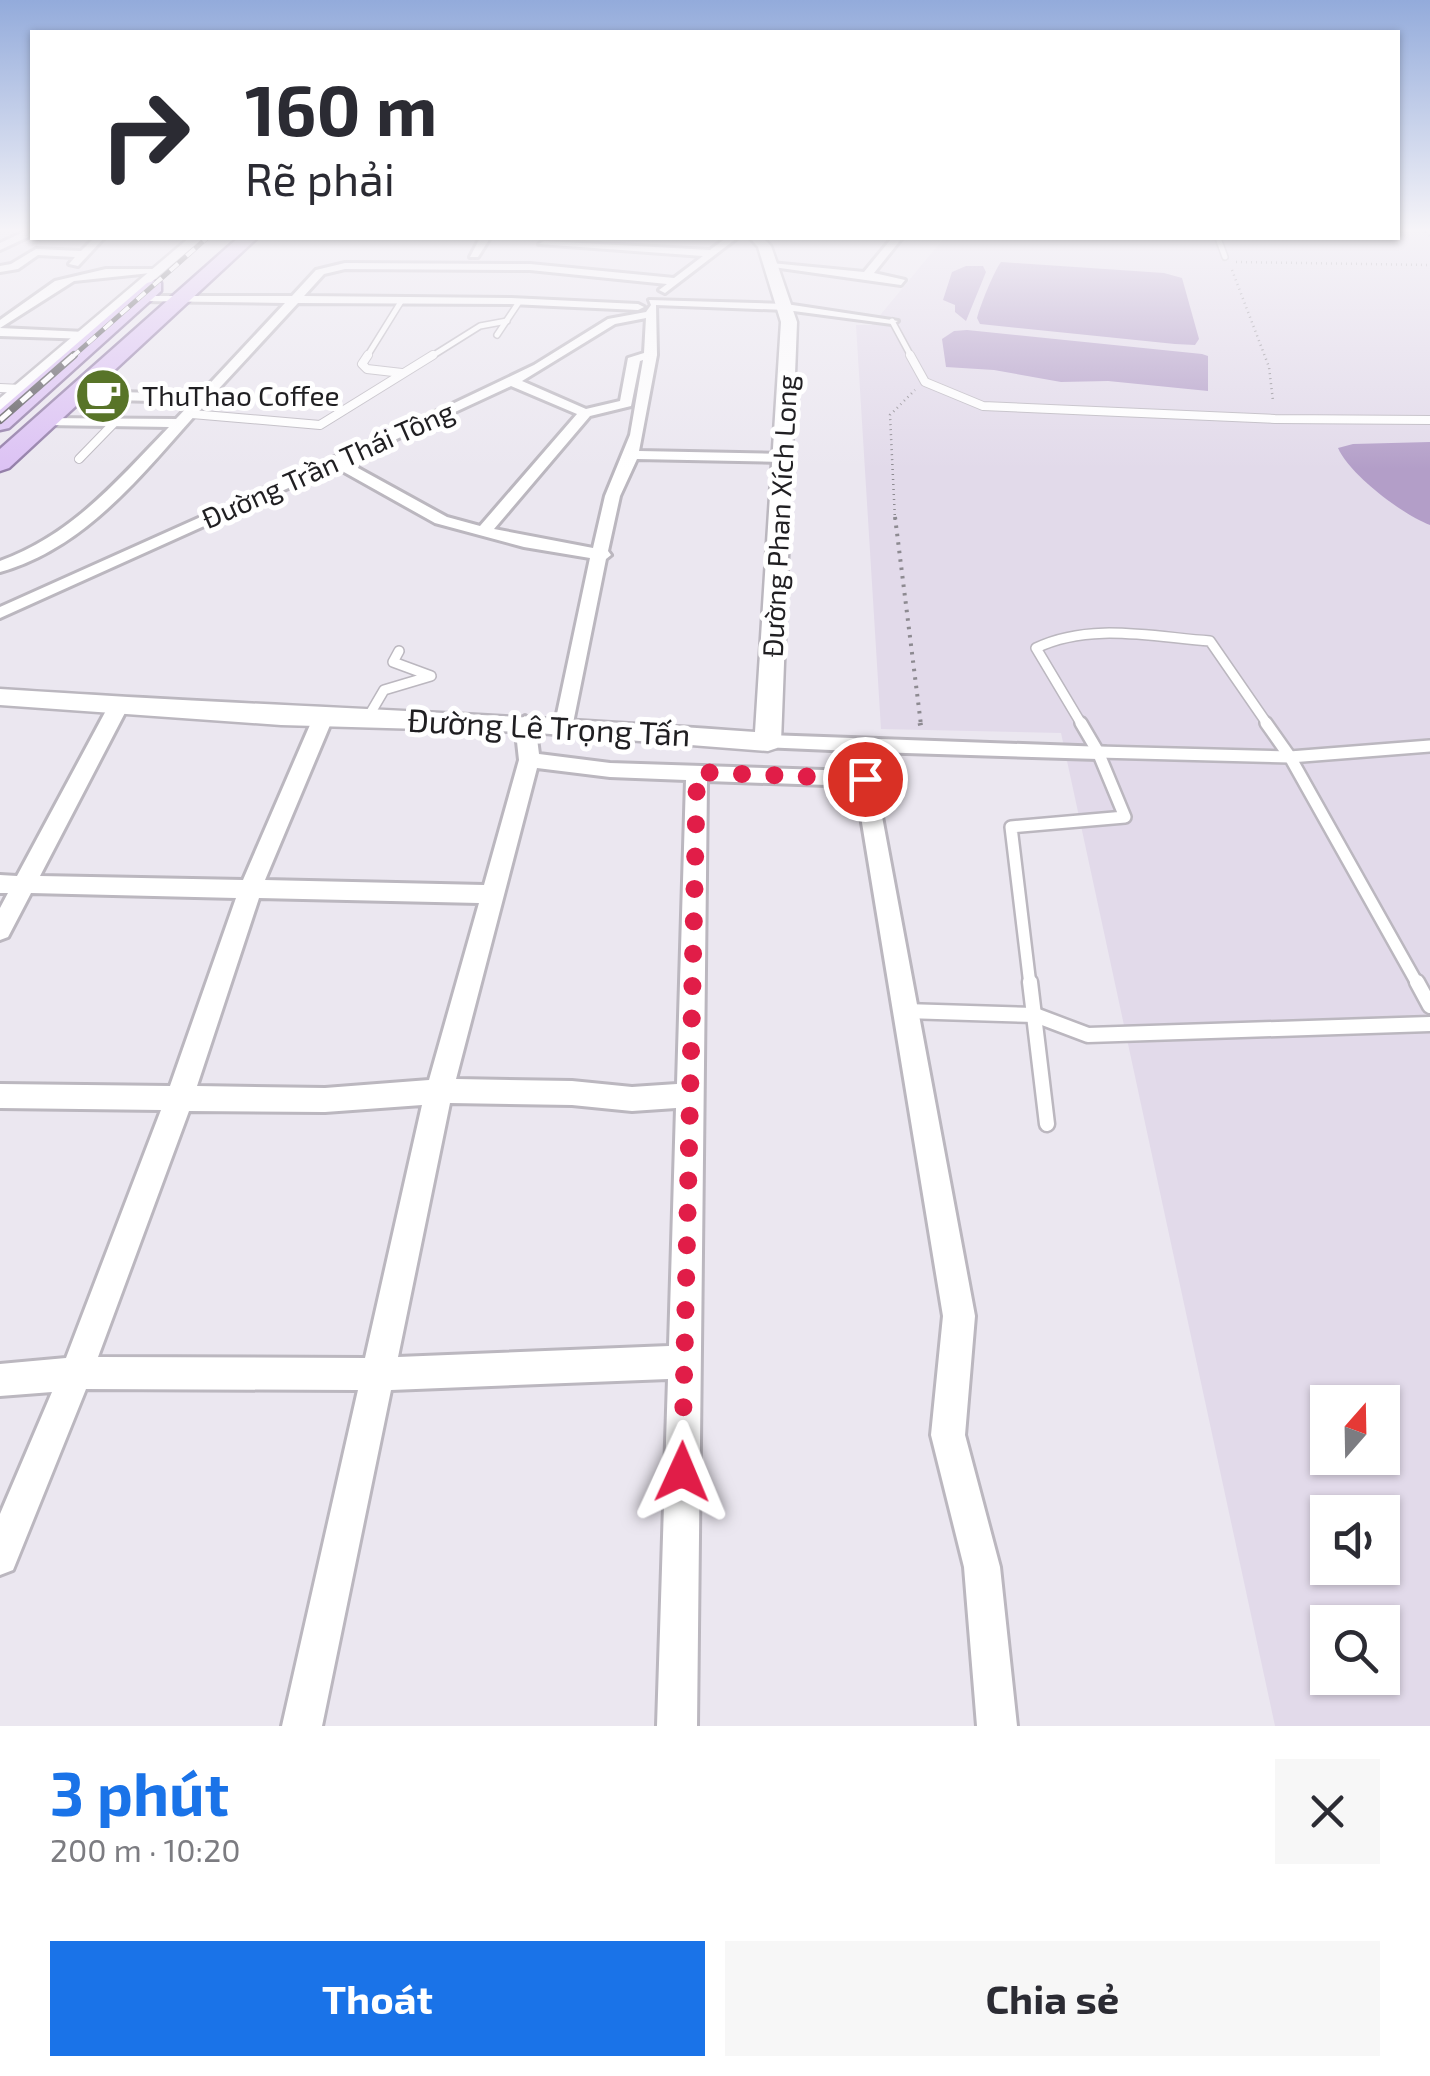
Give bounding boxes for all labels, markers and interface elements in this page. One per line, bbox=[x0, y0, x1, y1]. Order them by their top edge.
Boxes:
text: 160 m bbox=[245, 66, 438, 150]
icon: right bbox=[80, 70, 210, 200]
text: Rẽ phải bbox=[245, 151, 395, 205]
cafe icon: ThuThao Coffee bbox=[73, 366, 133, 426]
street label: Đường Phan Xích Long bbox=[755, 373, 803, 658]
place label: ThuThao Coffee bbox=[142, 378, 340, 412]
street label: Đường Trần Thái Tông bbox=[196, 393, 459, 535]
street label: Đường Lê Trọng Tấn bbox=[407, 700, 692, 752]
pin bbox=[823, 737, 908, 822]
icon: arrive bbox=[838, 752, 893, 807]
north arrow bbox=[1310, 1385, 1400, 1475]
map controls bbox=[1310, 1385, 1400, 1695]
position arrow bbox=[630, 1420, 734, 1524]
button: sound bbox=[1310, 1495, 1400, 1585]
button: search bbox=[1310, 1605, 1400, 1695]
text: 3 phút bbox=[50, 1756, 229, 1828]
button: close bbox=[1275, 1759, 1380, 1864]
text: 200 m · 10:20 bbox=[50, 1830, 240, 1868]
button: Thoát bbox=[50, 1941, 705, 2056]
button: Chia sẻ bbox=[725, 1941, 1380, 2056]

